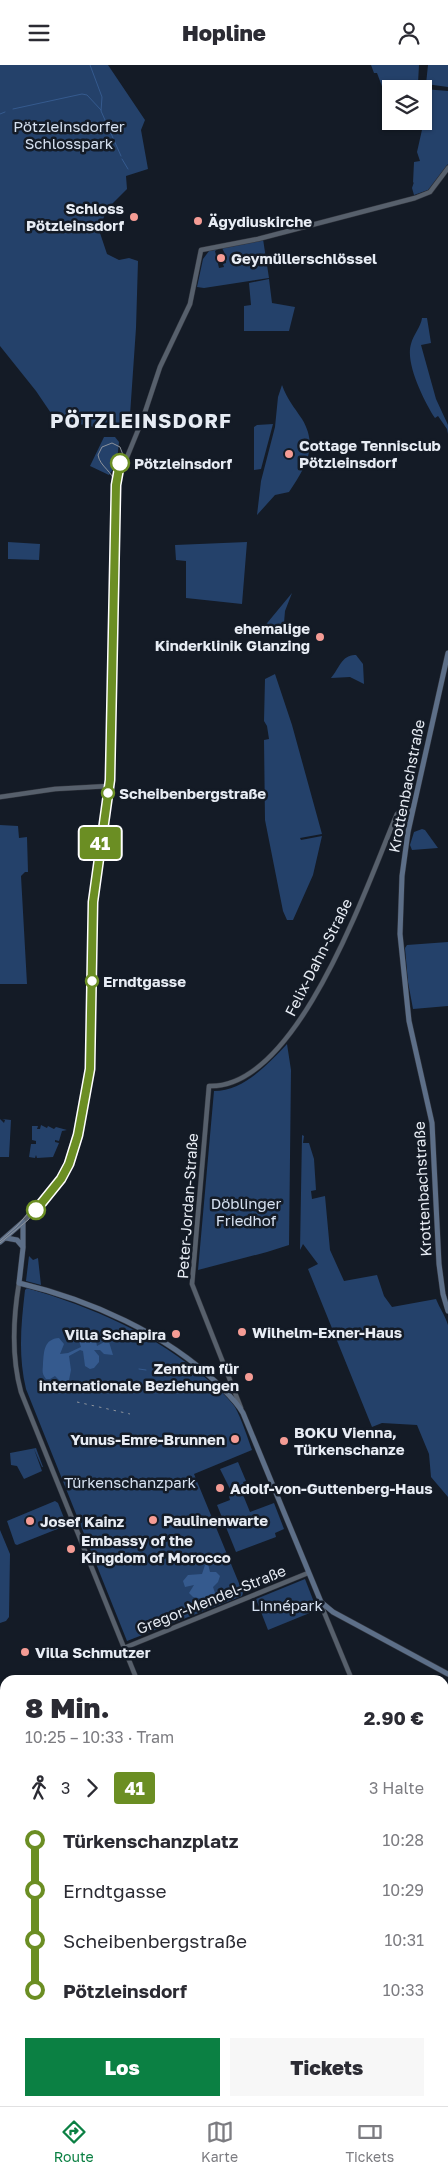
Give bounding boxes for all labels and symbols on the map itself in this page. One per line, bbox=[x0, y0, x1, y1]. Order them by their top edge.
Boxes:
park label: Pötzleinsdorfer Schlosspark bbox=[13, 117, 125, 152]
place label: Schloss Pötzleinsdorf bbox=[26, 199, 125, 234]
marker: Schloss Pötzleinsdorf bbox=[128, 211, 140, 223]
place label: Ägydiuskirche bbox=[208, 212, 312, 230]
marker: Ägydiuskirche bbox=[192, 215, 204, 227]
place label: Geymüllerschlössel bbox=[231, 249, 377, 267]
marker: Geymüllerschlössel bbox=[215, 252, 227, 264]
district label: PÖTZLEINSDORF bbox=[50, 408, 232, 432]
place label: Cottage Tennisclub Pötzleinsdorf bbox=[299, 436, 441, 471]
marker: Cottage Tennisclub Pötzleinsdorf bbox=[283, 448, 295, 460]
marker: Pötzleinsdorf bbox=[110, 453, 130, 473]
place label: Pötzleinsdorf bbox=[134, 454, 232, 472]
place label: ehemalige Kinderklinik Glanzing bbox=[155, 619, 310, 654]
marker: ehemalige Kinderklinik Glanzing bbox=[314, 631, 326, 643]
street label: Krottenbachstraße bbox=[384, 718, 428, 854]
place label: Scheibenbergstraße bbox=[119, 784, 266, 802]
marker: Scheibenbergstraße bbox=[101, 786, 115, 800]
line badge: 41 bbox=[78, 827, 122, 859]
street label: Felix-Dahn-Straße bbox=[281, 895, 356, 1019]
place label: Erndtgasse bbox=[103, 972, 186, 990]
marker: Erndtgasse bbox=[85, 974, 99, 988]
street label: Krottenbachstraße bbox=[409, 1121, 435, 1257]
street label: Peter-Jordan-Straße bbox=[173, 1132, 201, 1280]
park label: Döblinger Friedhof bbox=[211, 1194, 281, 1229]
unlabelled marker bbox=[26, 1200, 46, 1220]
place label: Wilhelm-Exner-Haus bbox=[252, 1323, 402, 1341]
place label: Villa Schapira bbox=[65, 1325, 166, 1343]
marker: Wilhelm-Exner-Haus bbox=[236, 1326, 248, 1338]
marker: Villa Schapira bbox=[170, 1328, 182, 1340]
place label: Zentrum für internationale Beziehungen bbox=[39, 1359, 239, 1394]
marker: Zentrum für internationale Beziehungen bbox=[243, 1371, 255, 1383]
place label: BOKU Vienna, Türkenschanze bbox=[294, 1423, 405, 1458]
place label: Yunus-Emre-Brunnen bbox=[70, 1430, 225, 1448]
marker: Yunus-Emre-Brunnen bbox=[229, 1433, 241, 1445]
marker: BOKU Vienna, Türkenschanze bbox=[278, 1435, 290, 1447]
park label: Türkenschanzpark bbox=[64, 1473, 197, 1491]
place label: Adolf-von-Guttenberg-Haus bbox=[230, 1479, 433, 1497]
marker: Adolf-von-Guttenberg-Haus bbox=[214, 1482, 226, 1494]
place label: Paulinenwarte bbox=[163, 1511, 268, 1529]
place label: Josef Kainz bbox=[40, 1512, 125, 1530]
marker: Paulinenwarte bbox=[147, 1514, 159, 1526]
marker: Josef Kainz bbox=[24, 1515, 36, 1527]
place label: Embassy of the Kingdom of Morocco bbox=[81, 1531, 231, 1566]
marker: Embassy of the Kingdom of Morocco bbox=[65, 1543, 77, 1555]
street label: Gregor-Mendel-Straße bbox=[134, 1561, 289, 1637]
park label: Linnépark bbox=[251, 1596, 323, 1614]
place label: Villa Schmutzer bbox=[35, 1643, 151, 1661]
marker: Villa Schmutzer bbox=[19, 1646, 31, 1658]

